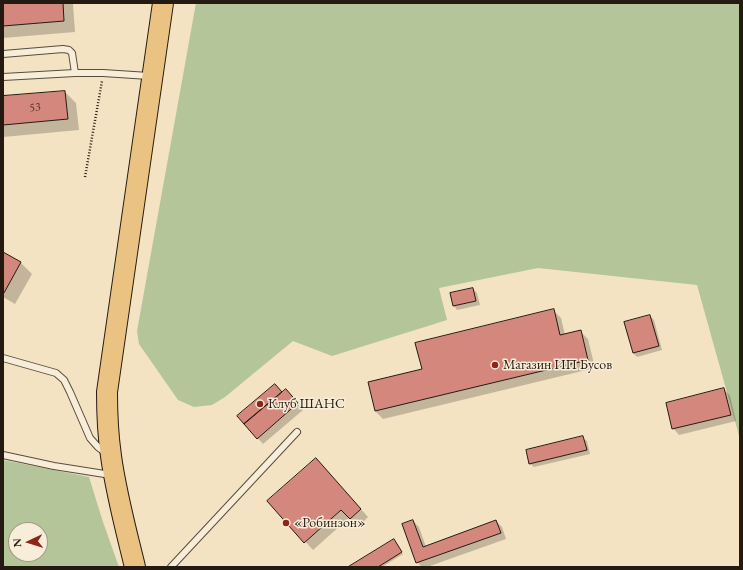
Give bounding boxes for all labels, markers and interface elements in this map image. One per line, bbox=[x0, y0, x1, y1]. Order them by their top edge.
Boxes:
house number: 53 bbox=[29, 101, 41, 115]
place label: Магазин ИП Бусов bbox=[503, 357, 612, 373]
marker: Магазин ИП Бусов bbox=[490, 360, 500, 370]
place label: Клуб ШАНС bbox=[268, 396, 345, 412]
marker: Клуб ШАНС bbox=[255, 399, 265, 409]
place label: «Робинзон» bbox=[294, 515, 365, 531]
marker: «Робинзон» bbox=[281, 518, 291, 528]
north arrow bbox=[8, 522, 48, 562]
text: N bbox=[10, 538, 24, 548]

